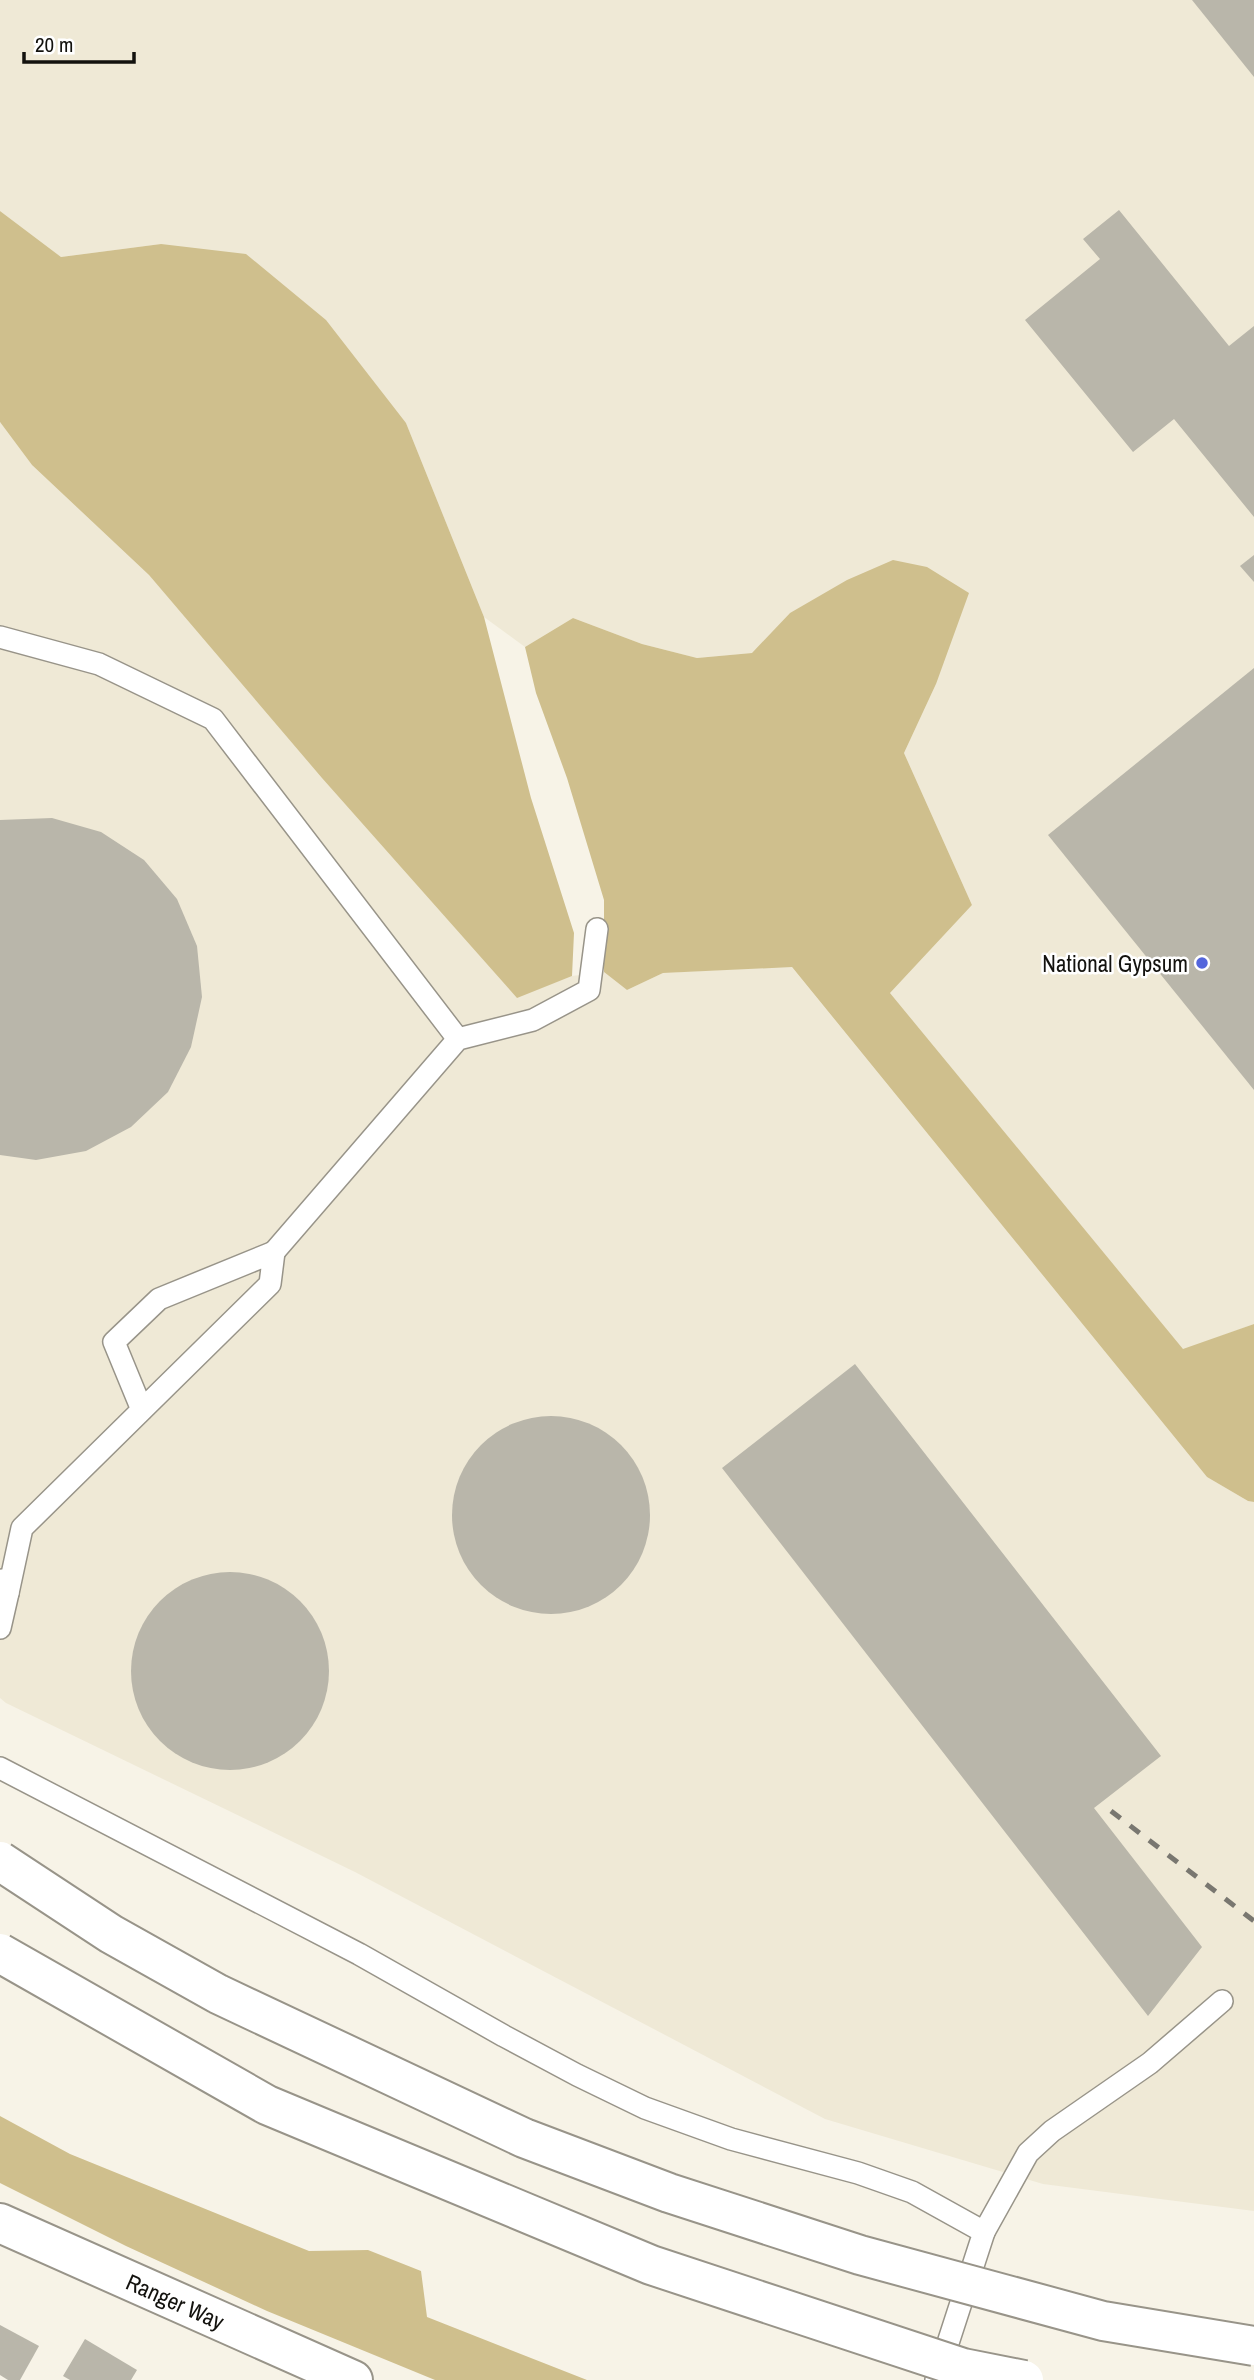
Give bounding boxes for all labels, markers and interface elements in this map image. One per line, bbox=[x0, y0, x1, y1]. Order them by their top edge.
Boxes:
scale bar bbox=[24, 21, 135, 65]
text: 20 m bbox=[35, 30, 73, 59]
place label: National Gypsum bbox=[1042, 948, 1188, 979]
marker: National Gypsum bbox=[1194, 955, 1210, 971]
street label: Ranger Way bbox=[122, 2266, 230, 2337]

